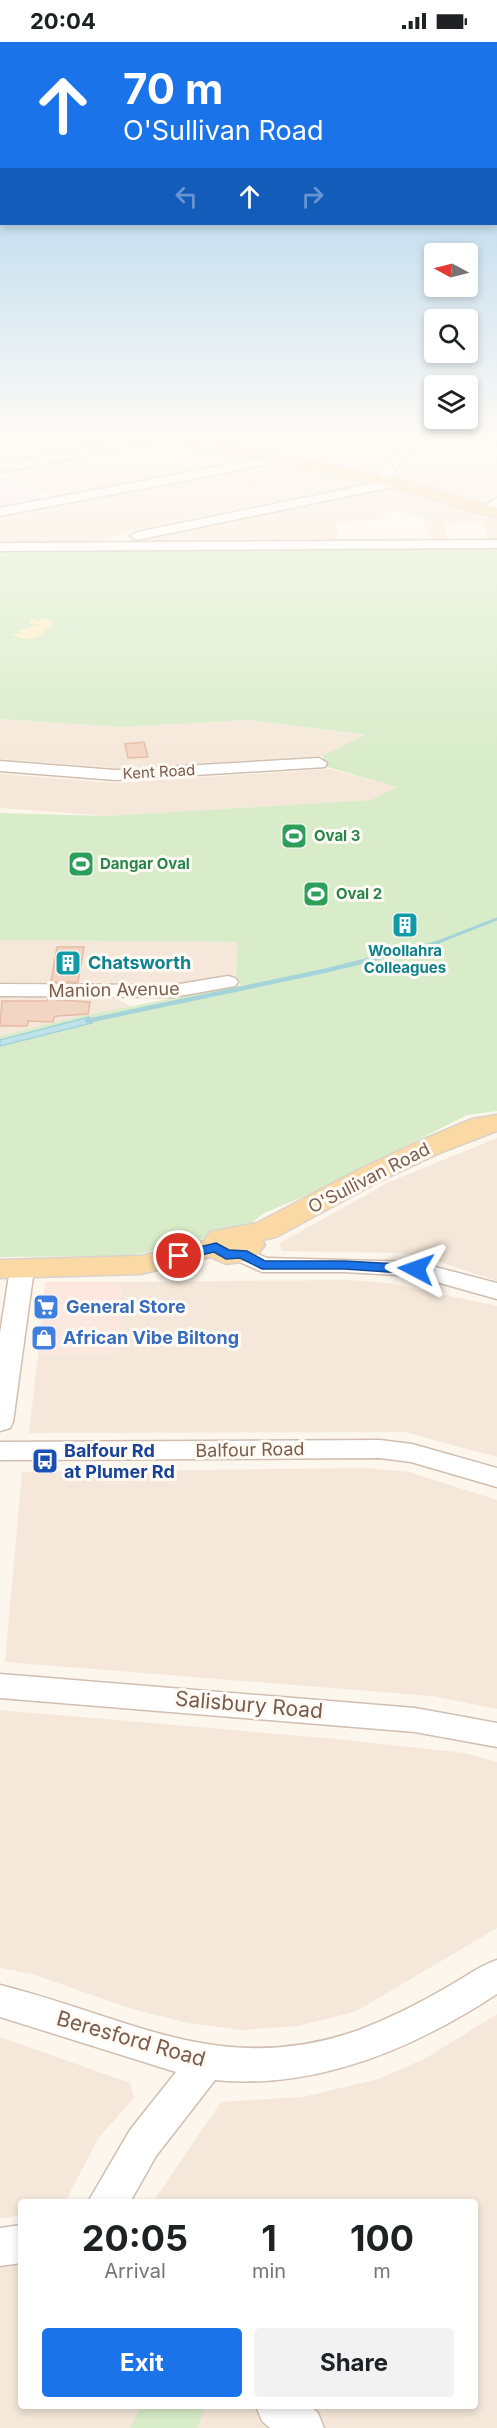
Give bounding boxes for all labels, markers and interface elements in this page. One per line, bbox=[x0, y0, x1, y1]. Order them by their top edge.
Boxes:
text: 20:04 bbox=[30, 8, 96, 34]
text: 70 m bbox=[123, 63, 223, 114]
icon: ahead bbox=[24, 66, 102, 144]
text: O'Sullivan Road bbox=[123, 114, 324, 147]
icon: left bbox=[170, 180, 203, 213]
icon: ahead bbox=[233, 180, 266, 213]
icon: right bbox=[296, 180, 329, 213]
north arrow bbox=[424, 243, 478, 297]
map controls bbox=[424, 243, 478, 429]
button: search bbox=[424, 309, 478, 363]
button: layers bbox=[424, 375, 478, 429]
street label: Kent Road bbox=[122, 760, 196, 783]
sports icon: Oval 3 bbox=[279, 821, 309, 851]
place label: Oval 3 bbox=[314, 826, 360, 845]
sports icon: Dangar Oval bbox=[66, 849, 96, 879]
place label: Dangar Oval bbox=[100, 854, 190, 873]
sports icon: Oval 2 bbox=[301, 879, 331, 909]
place label: Oval 2 bbox=[336, 884, 382, 903]
building icon: Woollahra Colleagues bbox=[390, 910, 420, 940]
place label: Woollahra Colleagues bbox=[364, 941, 446, 977]
building icon: Chatsworth bbox=[53, 948, 83, 978]
place label: Chatsworth bbox=[88, 952, 191, 973]
street label: Manion Avenue bbox=[48, 978, 180, 1001]
street label: O'Sullivan Road bbox=[304, 1138, 433, 1217]
pin bbox=[153, 1230, 204, 1281]
position arrow bbox=[384, 1237, 448, 1301]
icon: arrive bbox=[162, 1239, 195, 1272]
supermarket icon: General Store bbox=[31, 1292, 61, 1322]
place label: General Store bbox=[66, 1296, 186, 1317]
shop icon: African Vibe Biltong bbox=[29, 1323, 59, 1353]
place label: African Vibe Biltong bbox=[63, 1327, 239, 1348]
street label: Balfour Road bbox=[195, 1438, 305, 1461]
place label: Balfour Rd at Plumer Rd bbox=[64, 1440, 175, 1482]
bus stop icon: Balfour Rd at Plumer Rd bbox=[30, 1446, 60, 1476]
street label: Salisbury Road bbox=[174, 1686, 324, 1723]
street label: Beresford Road bbox=[54, 2005, 208, 2072]
text: 20:05 bbox=[82, 2216, 188, 2260]
text: 1 bbox=[261, 2216, 277, 2260]
text: 100 bbox=[350, 2216, 414, 2260]
text: Arrival bbox=[104, 2259, 166, 2283]
text: min bbox=[252, 2259, 286, 2283]
text: m bbox=[373, 2259, 391, 2283]
button: Exit bbox=[42, 2328, 242, 2397]
button: Share bbox=[254, 2328, 454, 2397]

